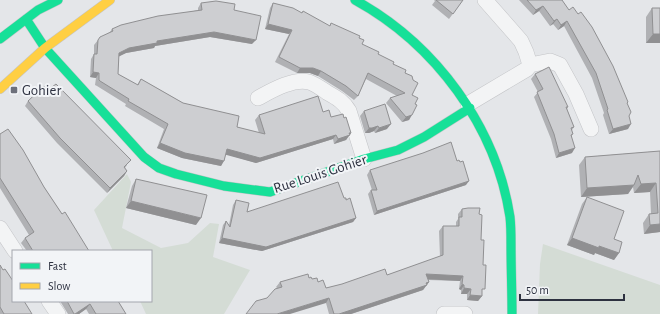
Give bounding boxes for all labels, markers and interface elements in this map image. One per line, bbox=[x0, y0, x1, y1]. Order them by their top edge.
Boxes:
place label: Gohier bbox=[22, 83, 61, 98]
marker: Gohier bbox=[9, 85, 19, 95]
street label: Rue Louis Gohier bbox=[272, 152, 369, 196]
legend bbox=[12, 250, 152, 302]
text: Fast bbox=[48, 260, 67, 272]
scale bar bbox=[520, 276, 624, 302]
text: Slow bbox=[48, 280, 70, 292]
text: 50 m bbox=[526, 284, 549, 296]

